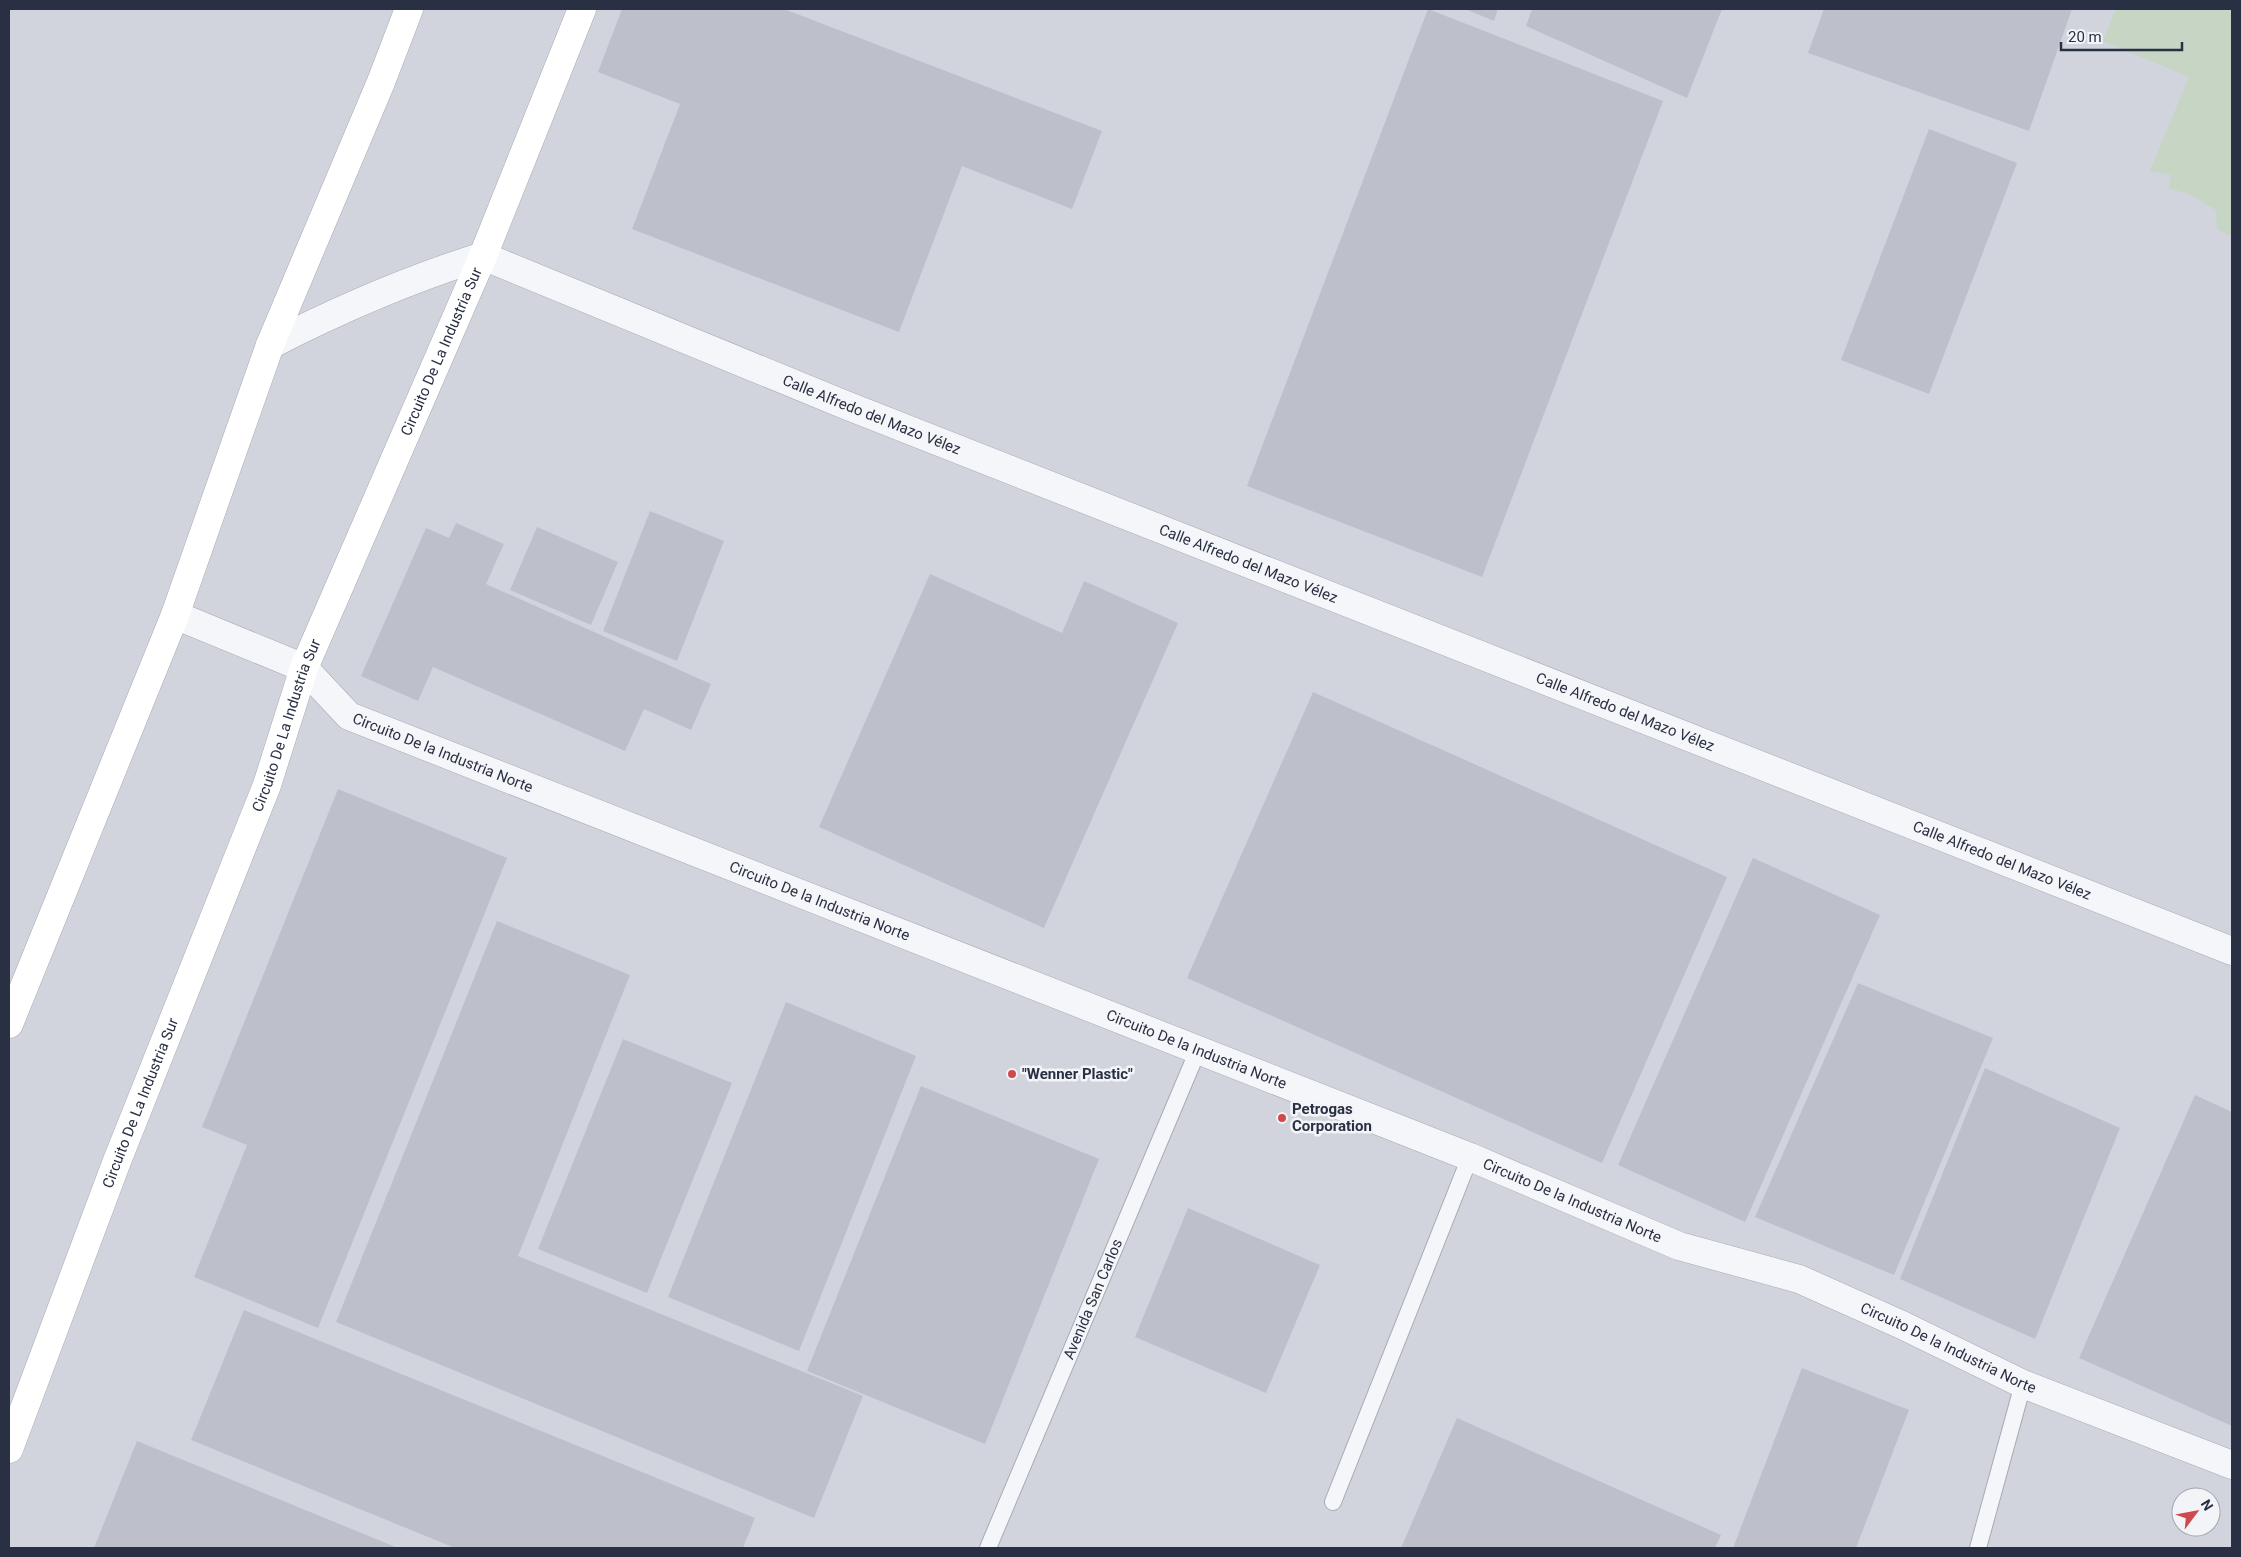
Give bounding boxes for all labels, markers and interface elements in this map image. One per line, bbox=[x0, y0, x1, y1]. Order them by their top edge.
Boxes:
scale bar bbox=[2061, 20, 2182, 52]
text: 20 m bbox=[2068, 28, 2102, 46]
street label: Circuito De La Industria Sur bbox=[397, 265, 486, 439]
street label: Calle Alfredo del Mazo Vélez bbox=[780, 371, 963, 458]
street label: Calle Alfredo del Mazo Vélez bbox=[1157, 520, 1340, 607]
street label: Circuito De La Industria Sur bbox=[248, 636, 324, 814]
street label: Calle Alfredo del Mazo Vélez bbox=[1533, 669, 1717, 755]
street label: Circuito De la Industria Norte bbox=[350, 709, 536, 796]
street label: Calle Alfredo del Mazo Vélez bbox=[1910, 817, 2094, 904]
street label: Circuito De la Industria Norte bbox=[727, 858, 912, 945]
street label: Circuito De la Industria Norte bbox=[1104, 1006, 1289, 1093]
street label: Circuito De La Industria Sur bbox=[99, 1015, 182, 1191]
place label: "Wenner Plastic" bbox=[1022, 1065, 1133, 1083]
marker: "Wenner Plastic" bbox=[1006, 1068, 1018, 1080]
place label: Petrogas Corporation bbox=[1292, 1100, 1372, 1135]
marker: Petrogas Corporation bbox=[1276, 1112, 1288, 1124]
street label: Circuito De la Industria Norte bbox=[1480, 1155, 1664, 1247]
street label: Avenida San Carlos bbox=[1060, 1236, 1126, 1362]
street label: Circuito De la Industria Norte bbox=[1858, 1299, 2039, 1397]
north arrow bbox=[2171, 1487, 2221, 1537]
text: N bbox=[2198, 1497, 2216, 1514]

